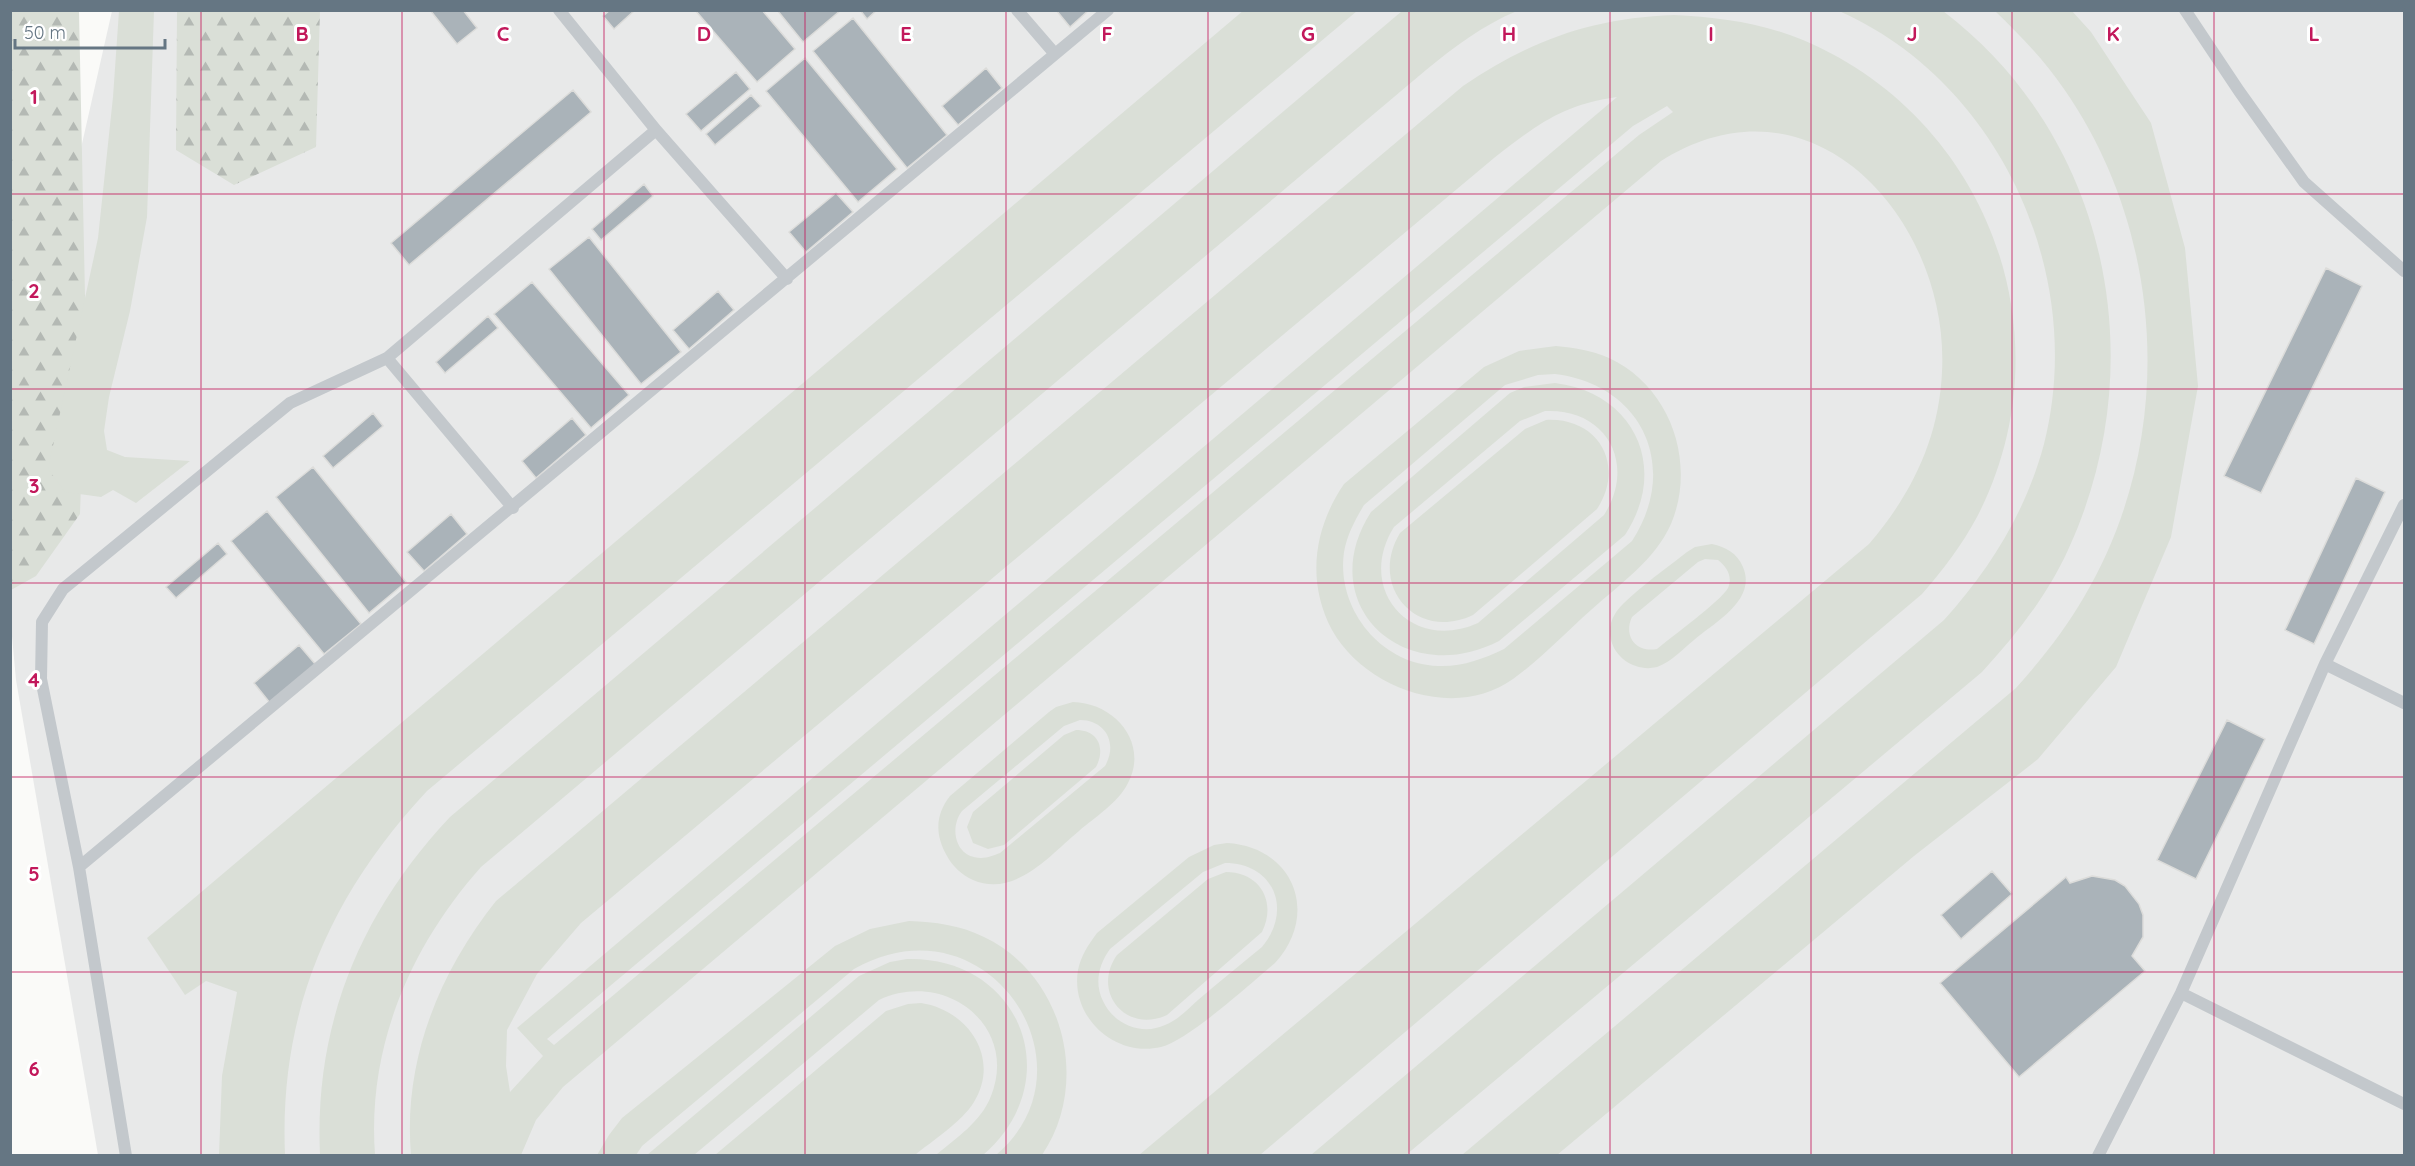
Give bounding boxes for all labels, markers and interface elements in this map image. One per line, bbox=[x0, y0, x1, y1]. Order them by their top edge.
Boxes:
scale bar bbox=[15, 12, 165, 50]
text: 50 m bbox=[24, 21, 66, 44]
text: B bbox=[295, 21, 309, 46]
text: C bbox=[497, 21, 510, 46]
text: D bbox=[697, 21, 711, 46]
text: E bbox=[900, 21, 912, 46]
text: F bbox=[1101, 21, 1113, 46]
text: G bbox=[1301, 21, 1315, 46]
text: H bbox=[1502, 21, 1516, 46]
text: I bbox=[1708, 21, 1714, 46]
text: J bbox=[1906, 21, 1918, 46]
text: K bbox=[2106, 21, 2120, 46]
text: L bbox=[2308, 21, 2320, 46]
text: 1 bbox=[30, 84, 38, 109]
text: 2 bbox=[28, 278, 40, 303]
text: 3 bbox=[29, 473, 39, 498]
text: 4 bbox=[28, 667, 40, 692]
text: 5 bbox=[28, 861, 40, 886]
text: 6 bbox=[28, 1056, 40, 1081]

